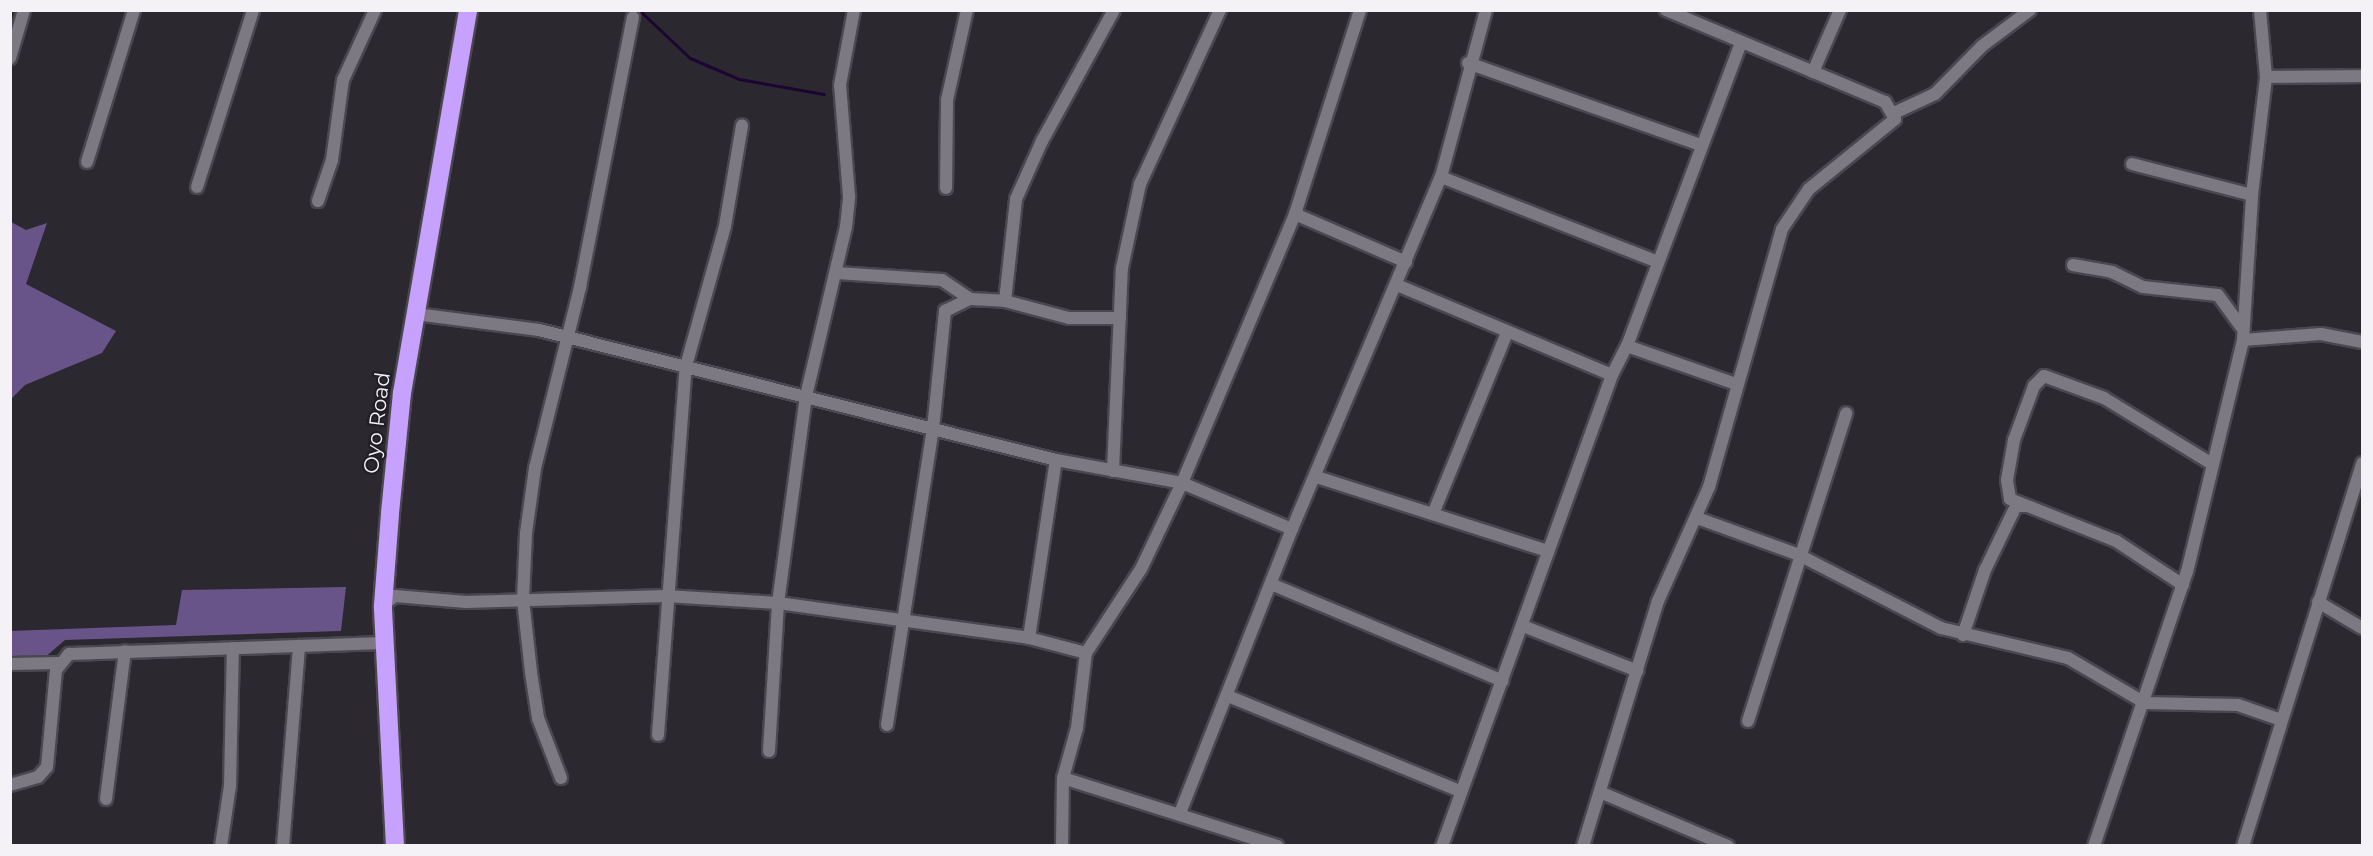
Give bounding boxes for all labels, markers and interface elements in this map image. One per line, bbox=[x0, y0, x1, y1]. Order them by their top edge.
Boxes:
street label: Oyo Road bbox=[358, 371, 396, 475]

